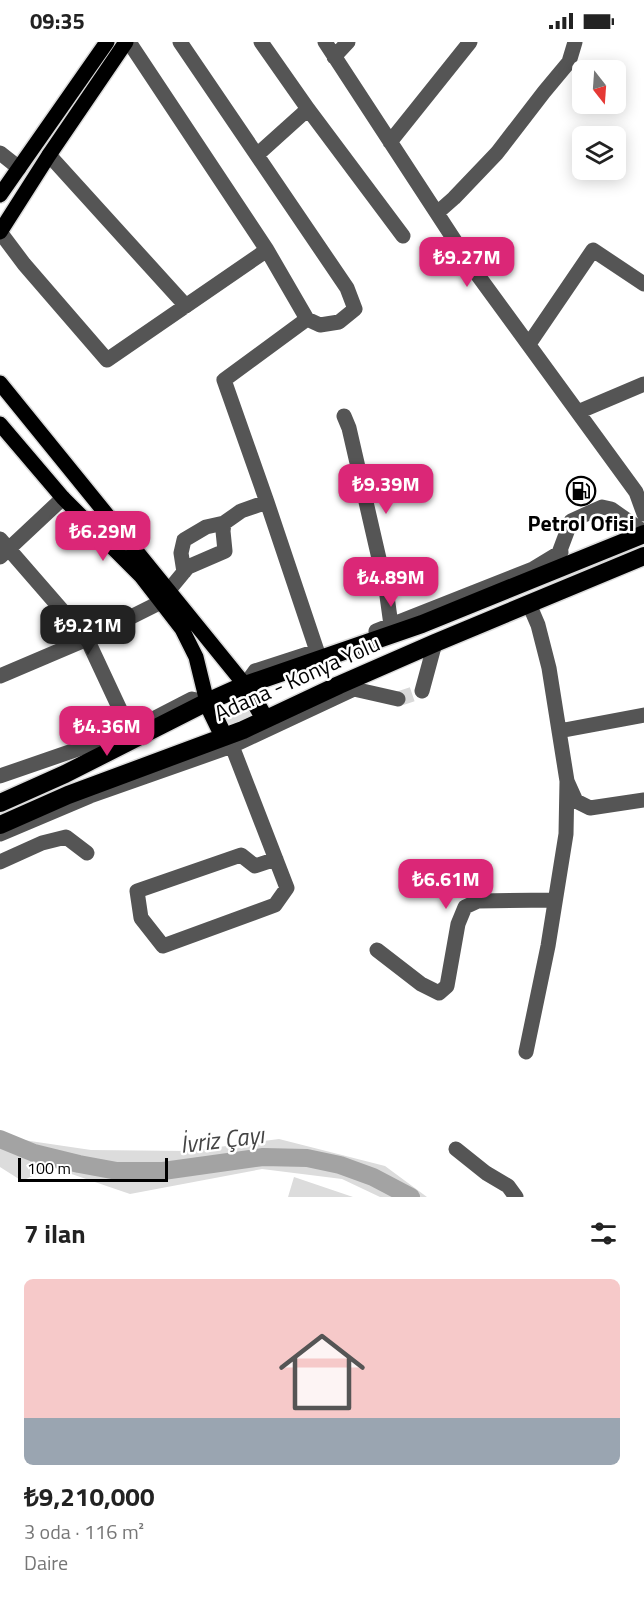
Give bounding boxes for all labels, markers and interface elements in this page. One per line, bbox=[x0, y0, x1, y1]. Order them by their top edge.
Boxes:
text: 09:35 bbox=[30, 4, 85, 38]
north arrow bbox=[572, 60, 626, 114]
map controls bbox=[572, 60, 626, 180]
button: layers bbox=[572, 126, 626, 180]
pin: ₺9.27M bbox=[418, 237, 516, 288]
text: ₺9.27M bbox=[433, 241, 501, 272]
pin: ₺9.39M bbox=[337, 464, 435, 515]
text: ₺9.39M bbox=[352, 468, 420, 499]
fuel station icon: Petrol Ofisi bbox=[565, 475, 597, 507]
place label: Petrol Ofisi bbox=[528, 506, 634, 540]
pin: ₺6.29M bbox=[54, 511, 152, 562]
text: ₺6.29M bbox=[69, 515, 137, 546]
pin: ₺4.89M bbox=[342, 557, 440, 608]
text: ₺4.89M bbox=[357, 561, 425, 592]
pin: ₺9.21M bbox=[39, 605, 137, 656]
text: ₺9.21M bbox=[54, 609, 122, 640]
street label: Adana - Konya Yolu bbox=[209, 626, 385, 730]
pin: ₺4.36M bbox=[58, 706, 156, 757]
text: ₺4.36M bbox=[73, 710, 141, 741]
pin: ₺6.61M bbox=[397, 859, 495, 910]
text: ₺6.61M bbox=[412, 863, 480, 894]
water label: İvriz Çayı bbox=[178, 1116, 268, 1162]
scale bar bbox=[18, 1155, 168, 1182]
text: 100 m bbox=[27, 1156, 71, 1180]
text: 7 ilan bbox=[24, 1214, 86, 1253]
icon: filters bbox=[587, 1217, 620, 1250]
icon: home bbox=[268, 1318, 376, 1426]
text: ₺9,210,000 bbox=[24, 1477, 154, 1516]
text: 3 oda · 116 m² bbox=[24, 1516, 144, 1547]
text: Daire bbox=[24, 1547, 68, 1578]

